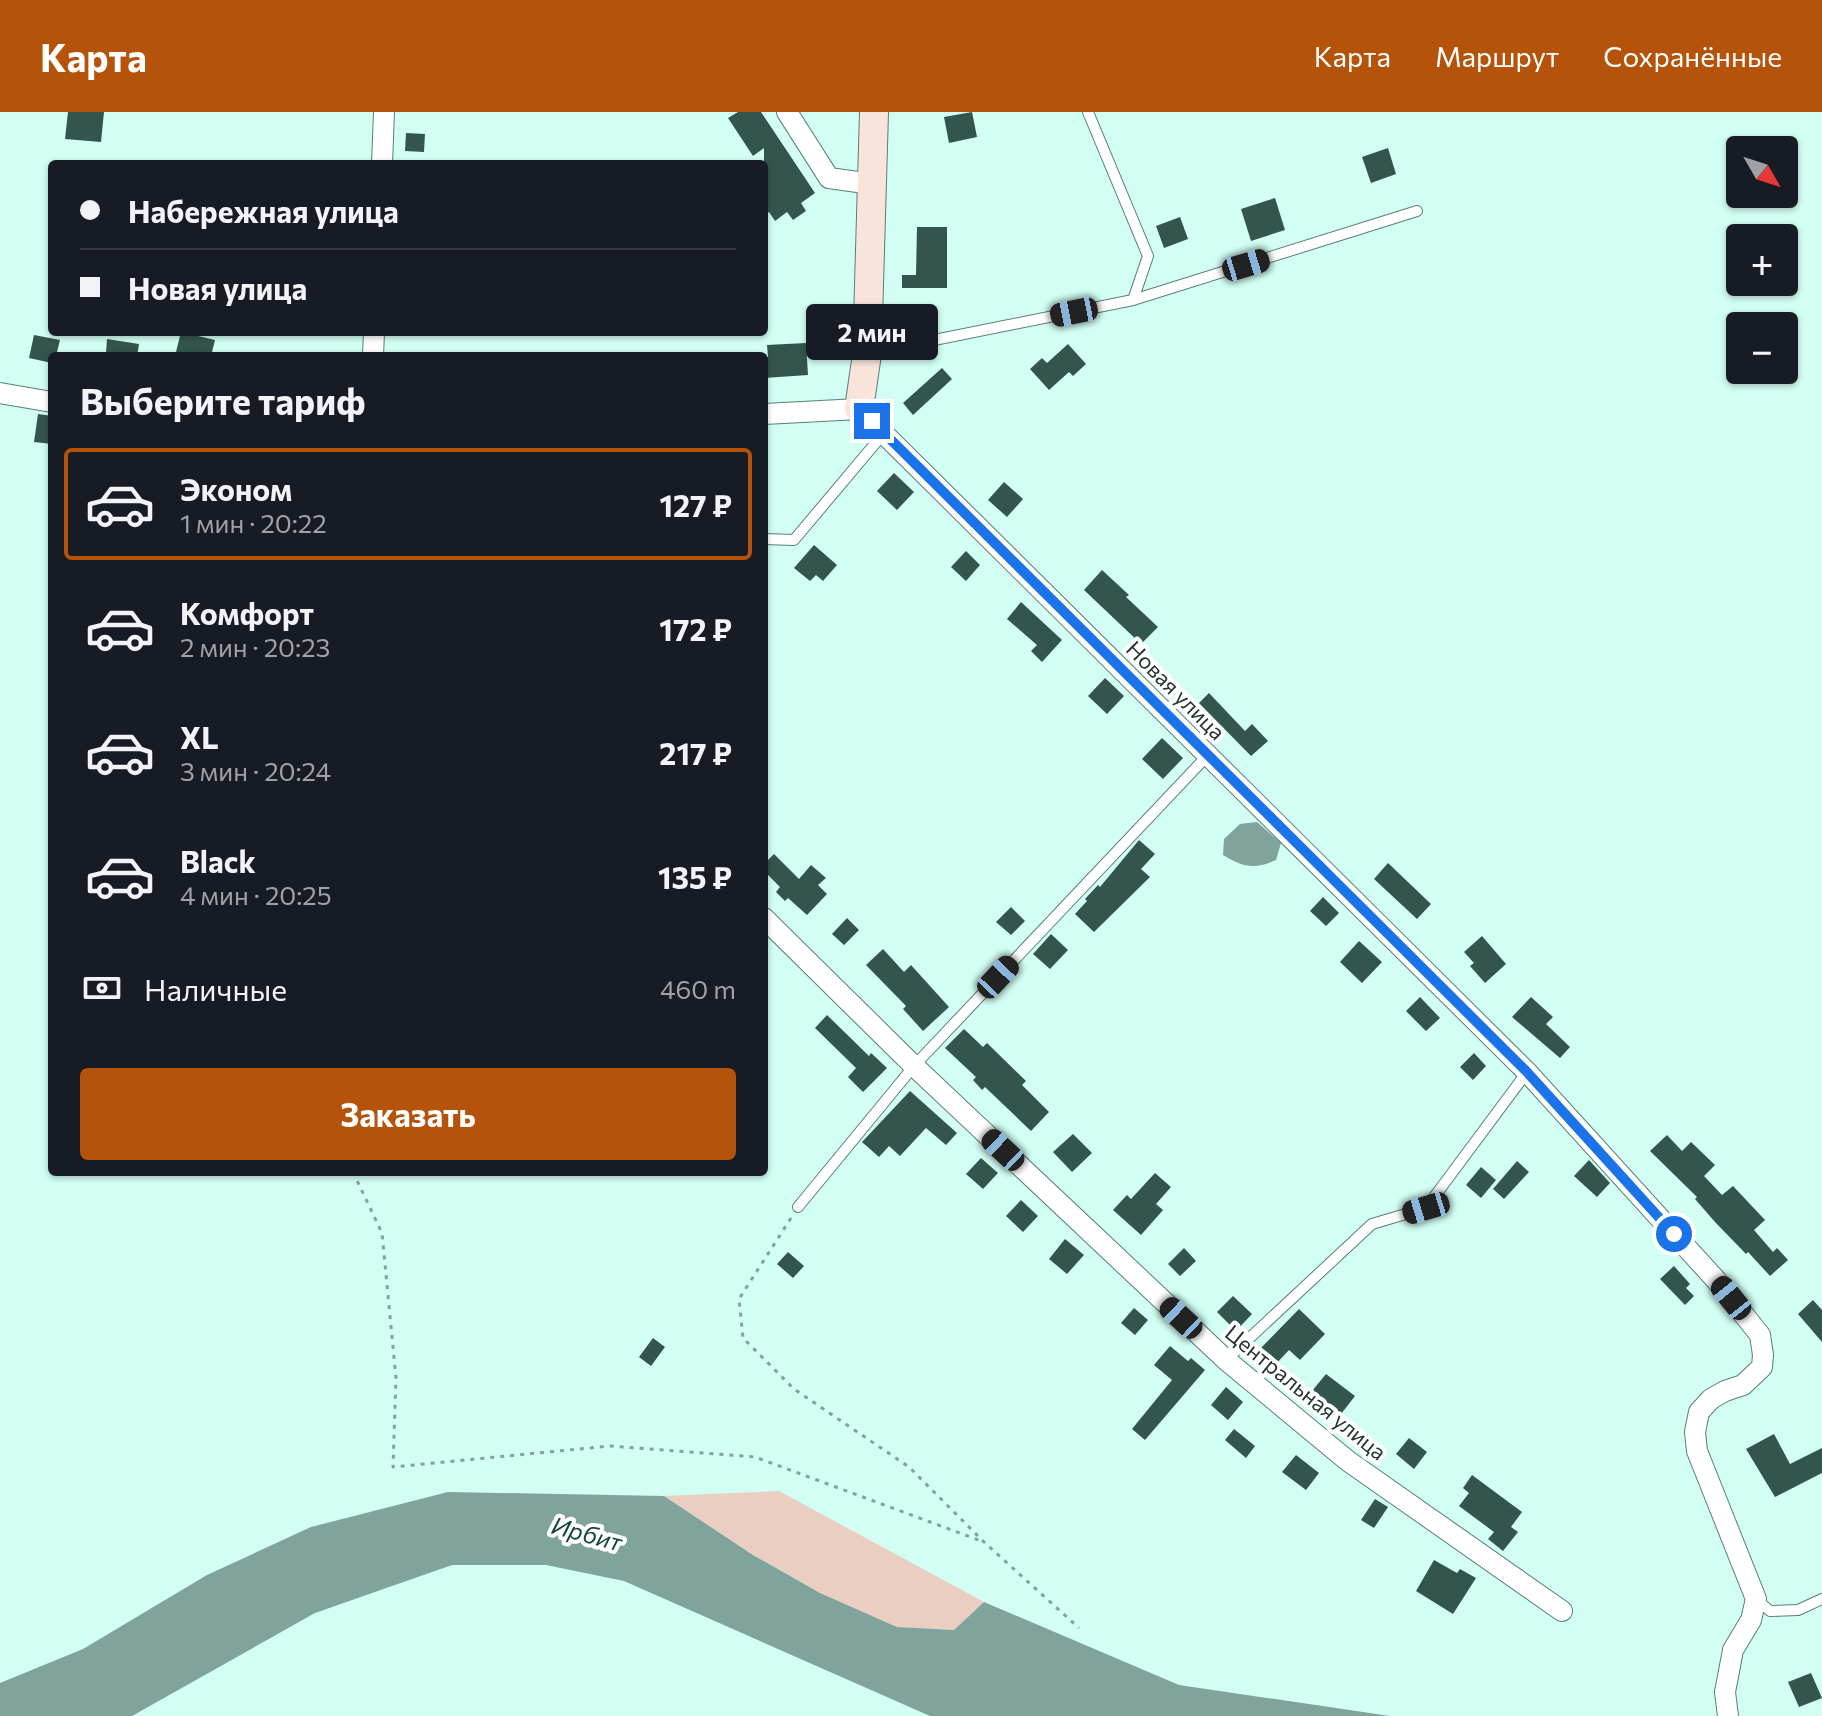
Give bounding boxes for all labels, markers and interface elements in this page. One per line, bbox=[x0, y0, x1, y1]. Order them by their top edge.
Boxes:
text: Карта bbox=[40, 33, 147, 80]
text: Карта bbox=[1314, 39, 1391, 73]
text: Маршрут bbox=[1435, 39, 1559, 73]
text: Сохранённые bbox=[1603, 39, 1782, 73]
north arrow bbox=[1726, 136, 1798, 208]
map controls bbox=[1726, 136, 1798, 384]
text: Набережная улица bbox=[128, 192, 399, 229]
button: + bbox=[1726, 224, 1798, 296]
car bbox=[1220, 247, 1272, 283]
text: Новая улица bbox=[128, 269, 307, 306]
car bbox=[1048, 296, 1100, 328]
callout: 2 мин bbox=[806, 305, 938, 361]
button: − bbox=[1726, 312, 1798, 384]
text: 2 мин bbox=[837, 316, 907, 347]
text: Выберите тариф bbox=[80, 378, 365, 422]
route end bbox=[854, 403, 890, 439]
icon: car bbox=[84, 468, 156, 540]
text: Эконом bbox=[180, 470, 292, 507]
text: 127 ₽ bbox=[660, 486, 732, 523]
text: 1 мин · 20:22 bbox=[180, 507, 327, 538]
icon: car bbox=[84, 592, 156, 664]
text: Комфорт bbox=[180, 594, 314, 631]
text: 172 ₽ bbox=[659, 610, 732, 647]
text: 2 мин · 20:23 bbox=[180, 631, 330, 662]
street label: Новая улица bbox=[1121, 635, 1231, 745]
icon: car bbox=[84, 716, 156, 788]
text: XL bbox=[180, 718, 219, 755]
text: 217 ₽ bbox=[659, 734, 732, 771]
text: 3 мин · 20:24 bbox=[180, 755, 331, 786]
icon: car bbox=[84, 840, 156, 912]
text: Black bbox=[180, 842, 256, 879]
text: 135 ₽ bbox=[658, 858, 732, 895]
text: 4 мин · 20:25 bbox=[180, 879, 332, 910]
car bbox=[973, 951, 1023, 1003]
icon: cash bbox=[80, 966, 124, 1010]
text: Наличные bbox=[144, 970, 287, 1007]
text: 460 m bbox=[660, 973, 736, 1004]
button: Заказать bbox=[80, 1068, 736, 1160]
car bbox=[977, 1125, 1029, 1175]
car bbox=[1400, 1190, 1452, 1226]
route start bbox=[1656, 1216, 1692, 1252]
car bbox=[1707, 1272, 1755, 1324]
car bbox=[1155, 1293, 1207, 1343]
street label: Центральная улица bbox=[1220, 1319, 1392, 1465]
water label: Ирбит bbox=[549, 1510, 627, 1557]

